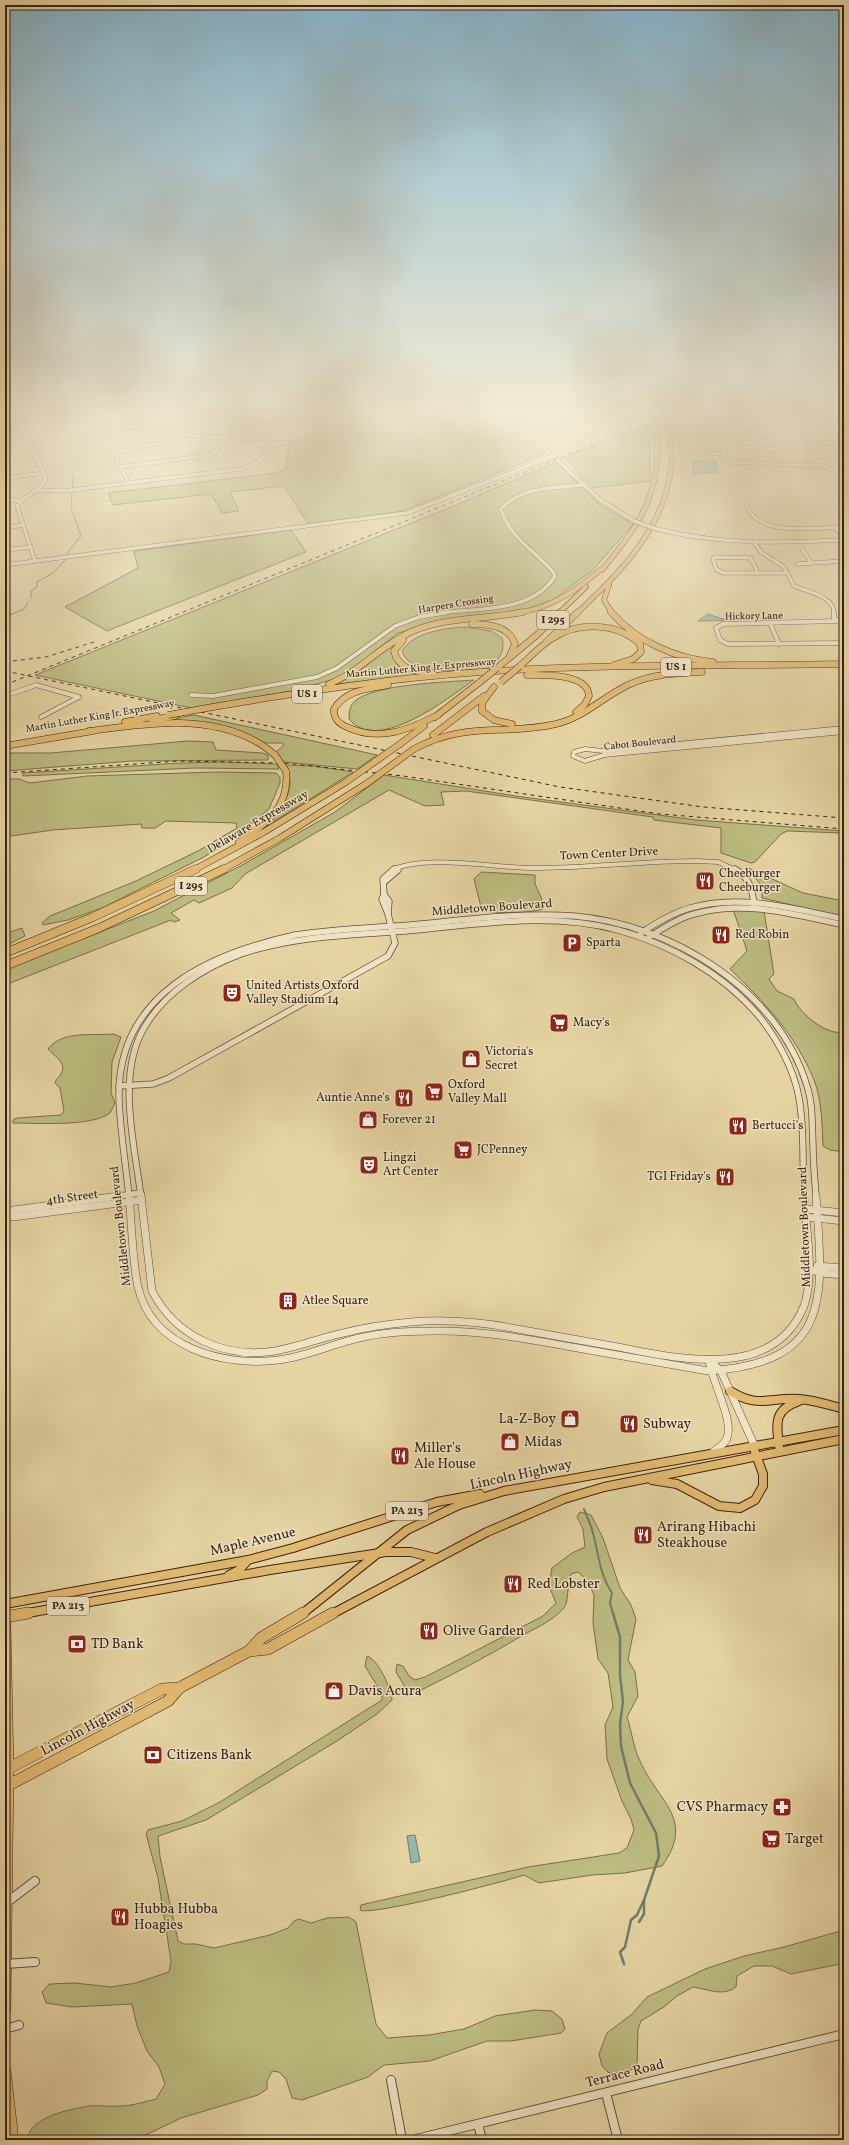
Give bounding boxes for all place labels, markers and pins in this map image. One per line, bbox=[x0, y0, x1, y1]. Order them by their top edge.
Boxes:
place label: Cheeburger Cheeburger bbox=[719, 866, 781, 896]
restaurant icon: Cheeburger Cheeburger bbox=[694, 870, 716, 892]
restaurant icon: Red Robin bbox=[710, 924, 732, 946]
place label: Red Robin bbox=[735, 927, 789, 943]
parking icon: Sparta bbox=[561, 932, 583, 954]
place label: Sparta bbox=[586, 935, 621, 951]
place label: United Artists Oxford Valley Stadium 14 bbox=[246, 978, 360, 1008]
theatre icon: United Artists Oxford Valley Stadium 14 bbox=[221, 982, 243, 1004]
supermarket icon: Macy's bbox=[548, 1012, 570, 1034]
place label: Macy's bbox=[573, 1015, 610, 1031]
place label: Victoria's Secret bbox=[485, 1044, 533, 1074]
shop icon: Victoria's Secret bbox=[460, 1048, 482, 1070]
place label: Oxford Valley Mall bbox=[448, 1077, 507, 1107]
supermarket icon: Oxford Valley Mall bbox=[423, 1081, 445, 1103]
restaurant icon: Auntie Anne's bbox=[393, 1087, 415, 1109]
place label: Auntie Anne's bbox=[316, 1090, 390, 1106]
shop icon: Forever 21 bbox=[357, 1109, 379, 1131]
place label: Forever 21 bbox=[382, 1112, 436, 1128]
restaurant icon: Bertucci's bbox=[727, 1115, 749, 1137]
place label: Bertucci's bbox=[752, 1118, 803, 1134]
supermarket icon: JCPenney bbox=[452, 1139, 474, 1161]
place label: JCPenney bbox=[477, 1142, 528, 1158]
place label: Lingzi Art Center bbox=[383, 1150, 439, 1180]
theatre icon: Lingzi Art Center bbox=[358, 1154, 380, 1176]
restaurant icon: TGI Friday's bbox=[714, 1166, 736, 1188]
place label: TGI Friday's bbox=[647, 1169, 711, 1185]
building icon: Atlee Square bbox=[277, 1290, 299, 1312]
place label: Atlee Square bbox=[302, 1293, 369, 1309]
shop icon: La-Z-Boy bbox=[559, 1408, 581, 1430]
place label: La-Z-Boy bbox=[499, 1410, 556, 1429]
restaurant icon: Subway bbox=[618, 1413, 640, 1435]
place label: Subway bbox=[643, 1415, 692, 1434]
shop icon: Midas bbox=[499, 1431, 521, 1453]
place label: Midas bbox=[524, 1433, 562, 1452]
place label: Miller's Ale House bbox=[414, 1439, 476, 1474]
restaurant icon: Miller's Ale House bbox=[389, 1445, 411, 1467]
place label: Arirang Hibachi Steakhouse bbox=[657, 1518, 756, 1553]
restaurant icon: Arirang Hibachi Steakhouse bbox=[632, 1524, 654, 1546]
restaurant icon: Red Lobster bbox=[502, 1573, 524, 1595]
place label: Red Lobster bbox=[527, 1575, 600, 1594]
restaurant icon: Olive Garden bbox=[418, 1620, 440, 1642]
place label: Olive Garden bbox=[443, 1622, 524, 1641]
bank icon: TD Bank bbox=[66, 1633, 88, 1655]
place label: TD Bank bbox=[91, 1635, 144, 1654]
shop icon: Davis Acura bbox=[323, 1680, 345, 1702]
place label: Davis Acura bbox=[348, 1682, 422, 1701]
bank icon: Citizens Bank bbox=[142, 1744, 164, 1766]
place label: Citizens Bank bbox=[167, 1746, 252, 1765]
pharmacy icon: CVS Pharmacy bbox=[771, 1796, 793, 1818]
place label: CVS Pharmacy bbox=[677, 1798, 768, 1817]
supermarket icon: Target bbox=[760, 1828, 782, 1850]
place label: Target bbox=[785, 1830, 824, 1849]
place label: Hubba Hubba Hoagies bbox=[134, 1900, 218, 1935]
restaurant icon: Hubba Hubba Hoagies bbox=[109, 1906, 131, 1928]

